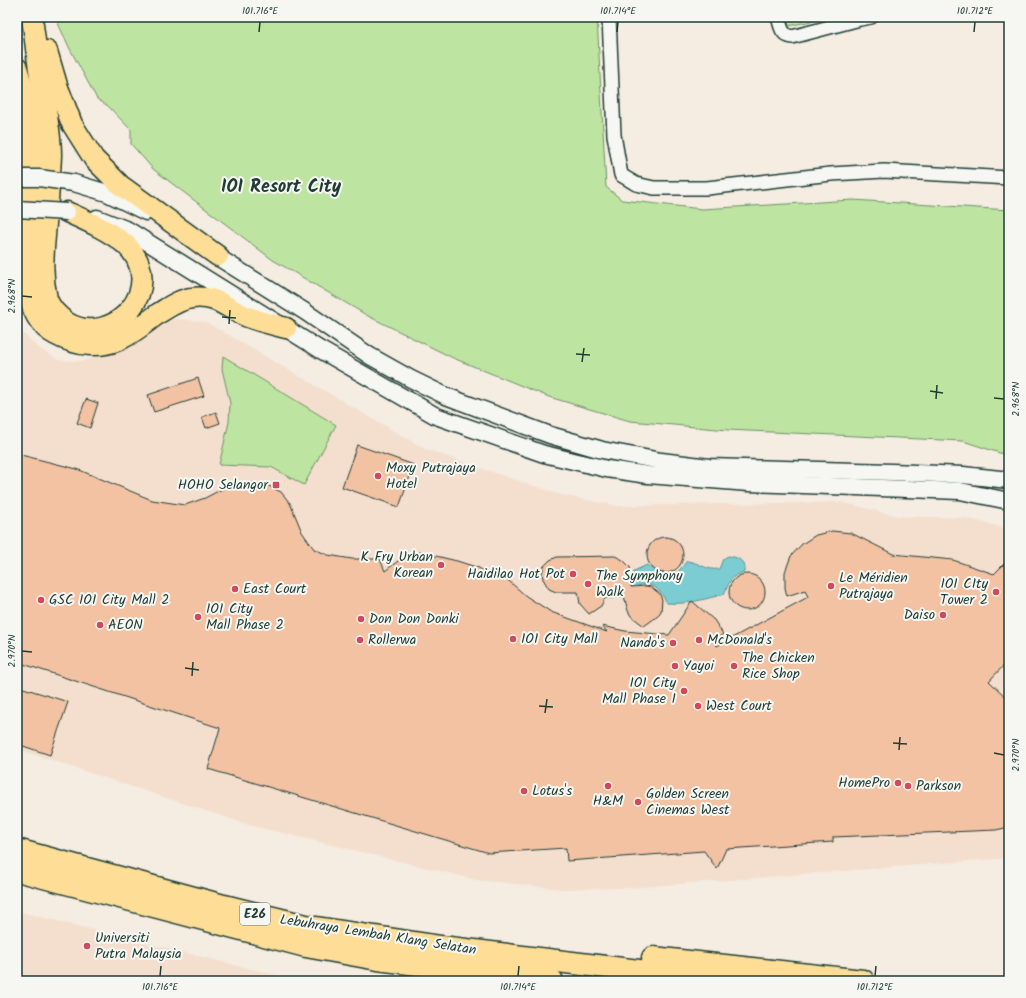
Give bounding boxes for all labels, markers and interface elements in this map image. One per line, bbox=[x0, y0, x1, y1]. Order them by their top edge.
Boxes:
text: 101.716°E bbox=[242, 3, 279, 19]
text: 101.714°E bbox=[600, 3, 637, 19]
text: 101.712°E bbox=[957, 3, 994, 19]
district label: IOI Resort City bbox=[221, 173, 342, 202]
text: 2.968°N bbox=[4, 278, 20, 313]
text: 2.968°N bbox=[1008, 381, 1024, 416]
place label: Moxy Putrajaya Hotel bbox=[386, 457, 476, 495]
marker: Moxy Putrajaya Hotel bbox=[373, 471, 383, 481]
place label: HOHO Selangor bbox=[178, 474, 269, 496]
marker: HOHO Selangor bbox=[271, 480, 281, 490]
place label: K Fry Urban Korean bbox=[361, 546, 433, 584]
marker: K Fry Urban Korean bbox=[436, 560, 446, 570]
place label: Haidilao Hot Pot bbox=[467, 563, 566, 585]
place label: The Symphony Walk bbox=[596, 565, 683, 603]
place label: Le Méridien Putrajaya bbox=[839, 567, 908, 605]
marker: Haidilao Hot Pot bbox=[568, 569, 578, 579]
place label: IOI CIty Tower 2 bbox=[940, 573, 988, 611]
place label: East Court bbox=[243, 578, 307, 600]
marker: The Symphony Walk bbox=[583, 579, 593, 589]
marker: Le Méridien Putrajaya bbox=[826, 581, 836, 591]
marker: East Court bbox=[230, 584, 240, 594]
marker: IOI CIty Tower 2 bbox=[991, 587, 1001, 597]
place label: GSC IOI City Mall 2 bbox=[49, 589, 169, 611]
marker: GSC IOI City Mall 2 bbox=[36, 595, 46, 605]
place label: IOI City Mall Phase 2 bbox=[206, 598, 284, 636]
place label: Daiso bbox=[904, 604, 935, 626]
place label: Don Don Donki bbox=[369, 608, 459, 630]
marker: Daiso bbox=[938, 610, 948, 620]
marker: IOI City Mall Phase 2 bbox=[193, 612, 203, 622]
place label: AEON bbox=[108, 614, 143, 636]
marker: Don Don Donki bbox=[356, 614, 366, 624]
marker: AEON bbox=[95, 620, 105, 630]
place label: IOI City Mall bbox=[521, 628, 598, 650]
place label: Rollerwa bbox=[368, 629, 416, 651]
place label: McDonald's bbox=[707, 629, 772, 651]
place label: Nando's bbox=[620, 632, 665, 654]
text: 2.970°N bbox=[4, 634, 20, 667]
marker: IOI City Mall bbox=[508, 634, 518, 644]
marker: Rollerwa bbox=[355, 635, 365, 645]
marker: McDonald's bbox=[694, 635, 704, 645]
marker: Nando's bbox=[668, 638, 678, 648]
place label: The Chicken Rice Shop bbox=[742, 647, 815, 685]
place label: Yayoi bbox=[683, 655, 715, 677]
marker: Yayoi bbox=[670, 661, 680, 671]
marker: The Chicken Rice Shop bbox=[729, 661, 739, 671]
place label: IOI City Mall Phase 1 bbox=[602, 672, 676, 710]
marker: IOI City Mall Phase 1 bbox=[679, 686, 689, 696]
place label: West Court bbox=[706, 695, 772, 717]
marker: West Court bbox=[693, 701, 703, 711]
text: 2.970°N bbox=[1008, 738, 1024, 771]
place label: HomePro bbox=[838, 772, 890, 794]
place label: Parkson bbox=[916, 775, 961, 797]
marker: HomePro bbox=[893, 778, 903, 788]
place label: Lotus's bbox=[532, 780, 572, 802]
marker: H&M bbox=[603, 781, 613, 791]
marker: Parkson bbox=[903, 781, 913, 791]
place label: Golden Screen Cinemas West bbox=[646, 783, 730, 821]
marker: Lotus's bbox=[519, 786, 529, 796]
place label: H&M bbox=[593, 790, 623, 812]
marker: Golden Screen Cinemas West bbox=[633, 797, 643, 807]
road number: E26 bbox=[240, 903, 270, 925]
street label: Lebuhraya Lembah Klang Selatan bbox=[278, 909, 478, 961]
place label: Universiti Putra Malaysia bbox=[95, 927, 182, 965]
marker: Universiti Putra Malaysia bbox=[82, 941, 92, 951]
text: 101.716°E bbox=[142, 979, 179, 995]
text: 101.714°E bbox=[500, 979, 537, 995]
text: 101.712°E bbox=[857, 979, 894, 995]

